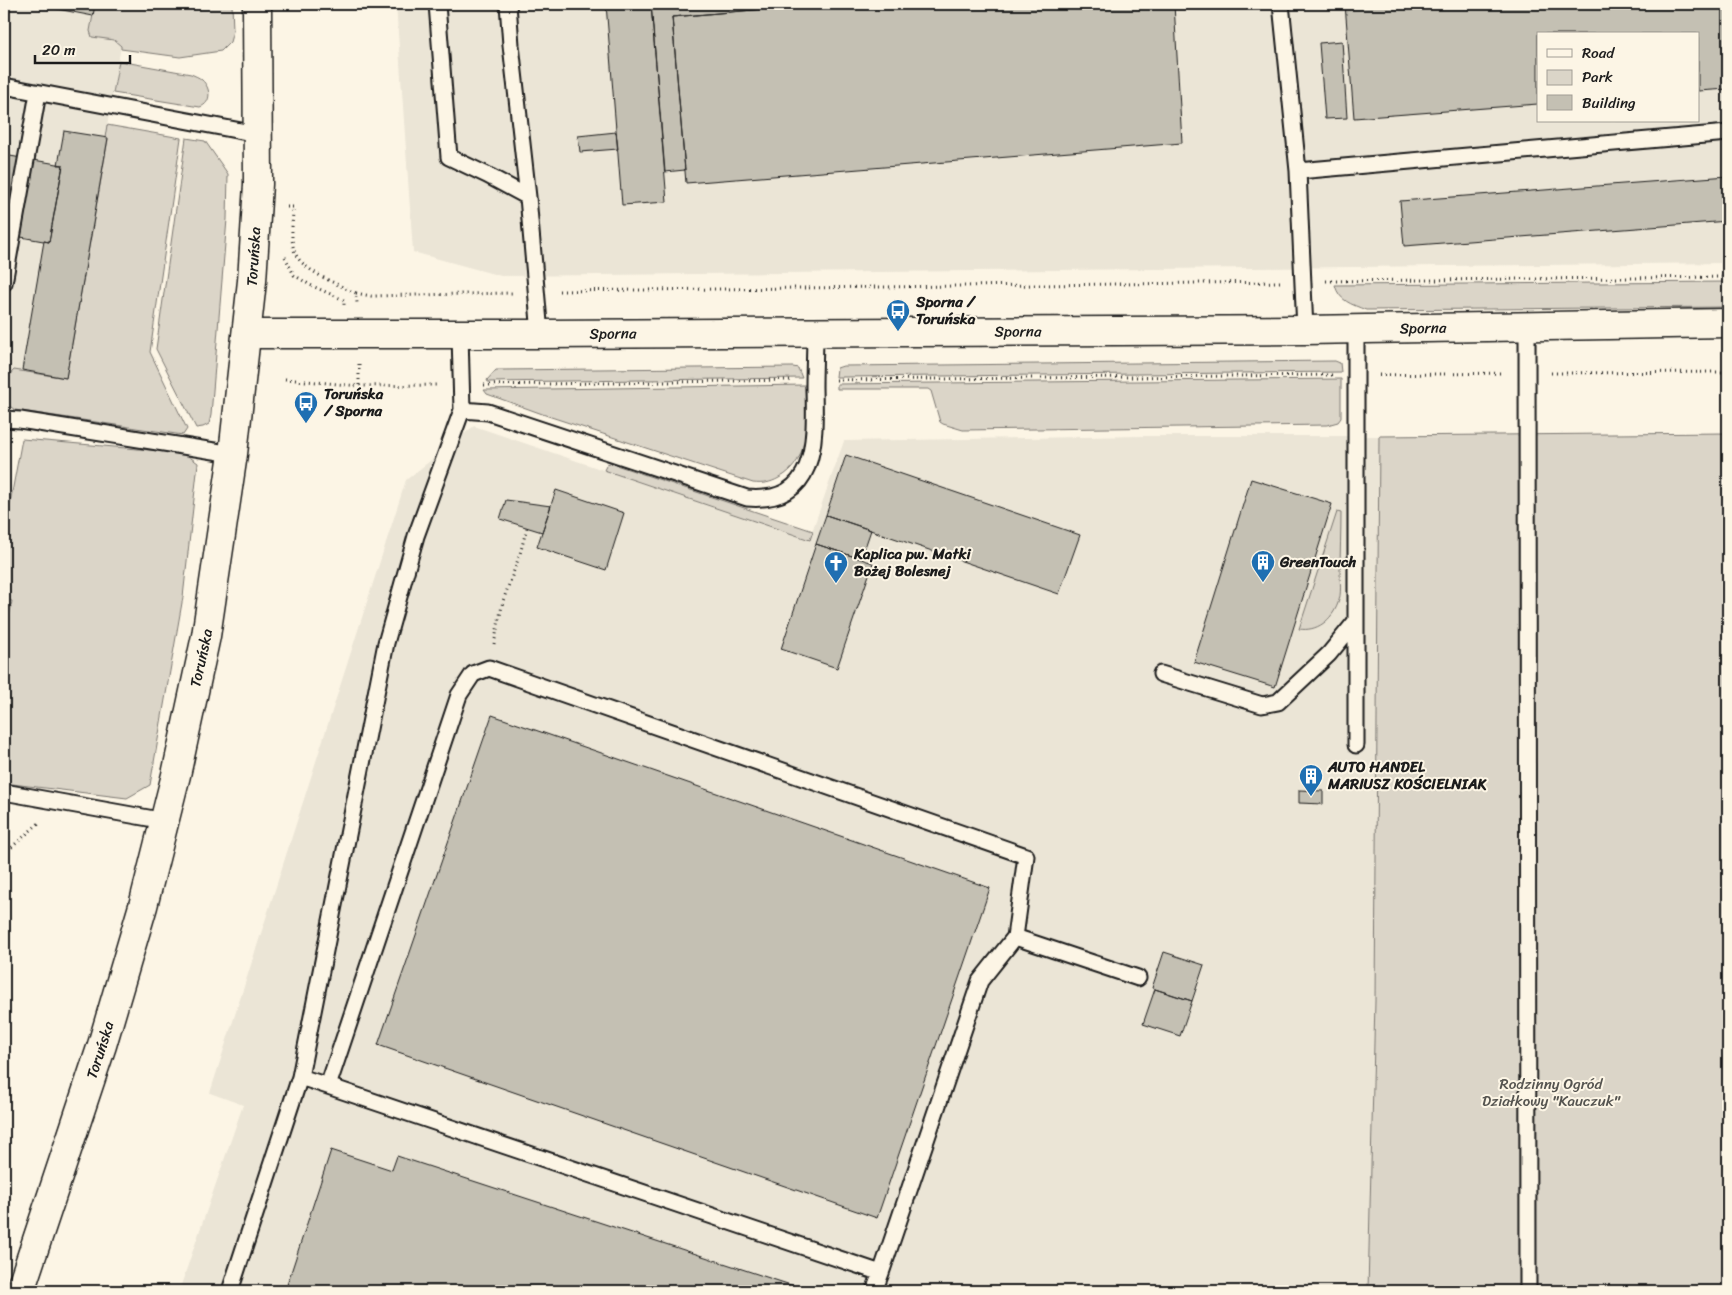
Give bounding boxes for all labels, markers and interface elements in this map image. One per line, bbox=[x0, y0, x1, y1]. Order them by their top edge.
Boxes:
scale bar bbox=[35, 32, 130, 64]
legend bbox=[1537, 32, 1700, 122]
text: 20 m bbox=[42, 37, 76, 63]
text: Road bbox=[1582, 40, 1615, 66]
text: Park bbox=[1582, 64, 1613, 90]
text: Building bbox=[1582, 90, 1636, 116]
street label: Toruńska bbox=[239, 226, 268, 288]
place label: Sporna / Toruńska bbox=[915, 289, 977, 332]
bus stop icon: Sporna / Toruńska bbox=[885, 298, 911, 332]
street label: Sporna bbox=[1399, 315, 1447, 341]
street label: Sporna bbox=[995, 318, 1042, 345]
street label: Sporna bbox=[590, 320, 637, 347]
place label: Toruńska / Sporna bbox=[323, 381, 384, 424]
bus stop icon: Toruńska / Sporna bbox=[293, 390, 319, 424]
place label: Kaplica pw. Matki Bożej Bolesnej bbox=[853, 541, 971, 584]
building icon: GreenTouch bbox=[1250, 549, 1276, 583]
place label: GreenTouch bbox=[1279, 549, 1357, 575]
church icon: Kaplica pw. Matki Bożej Bolesnej bbox=[823, 550, 849, 584]
street label: Toruńska bbox=[182, 627, 220, 690]
place label: AUTO HANDEL MARIUSZ KOŚCIELNIAK bbox=[1327, 754, 1487, 797]
building icon: AUTO HANDEL MARIUSZ KOŚCIELNIAK bbox=[1298, 763, 1324, 797]
street label: Toruńska bbox=[79, 1018, 121, 1082]
park label: Rodzinny Ogród Działkowy "Kauczuk" bbox=[1482, 1071, 1621, 1114]

